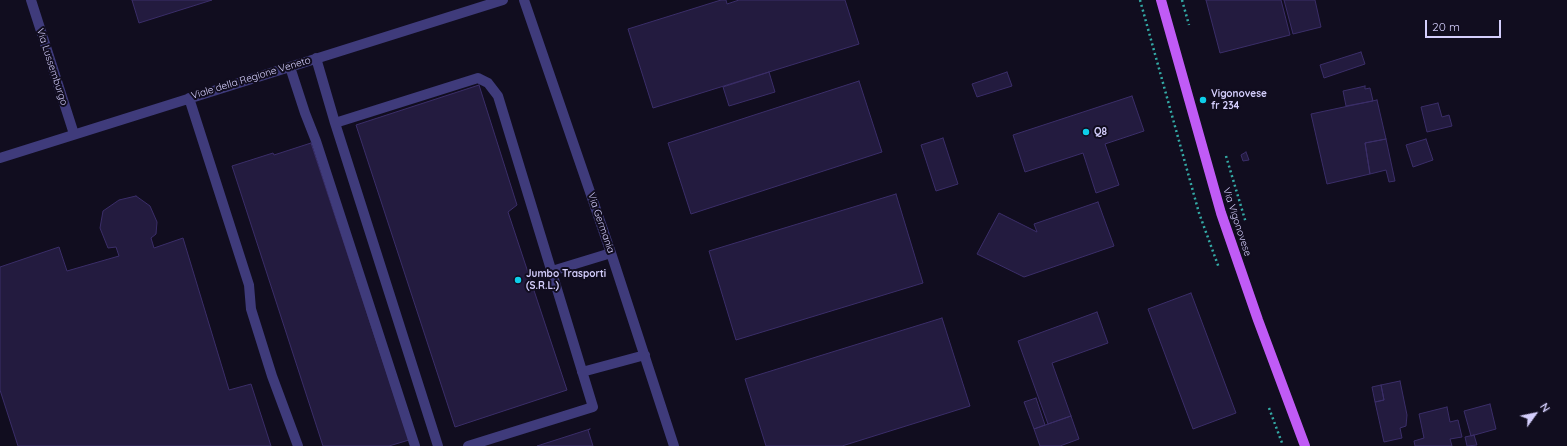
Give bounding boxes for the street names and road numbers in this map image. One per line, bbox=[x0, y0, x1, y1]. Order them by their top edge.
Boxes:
street label: Via Lussemburgo bbox=[34, 27, 70, 107]
street label: Viale della Regione Veneto bbox=[190, 54, 312, 102]
street label: Via Vigonovese bbox=[1220, 186, 1254, 258]
street label: Via Germania bbox=[585, 191, 617, 255]

